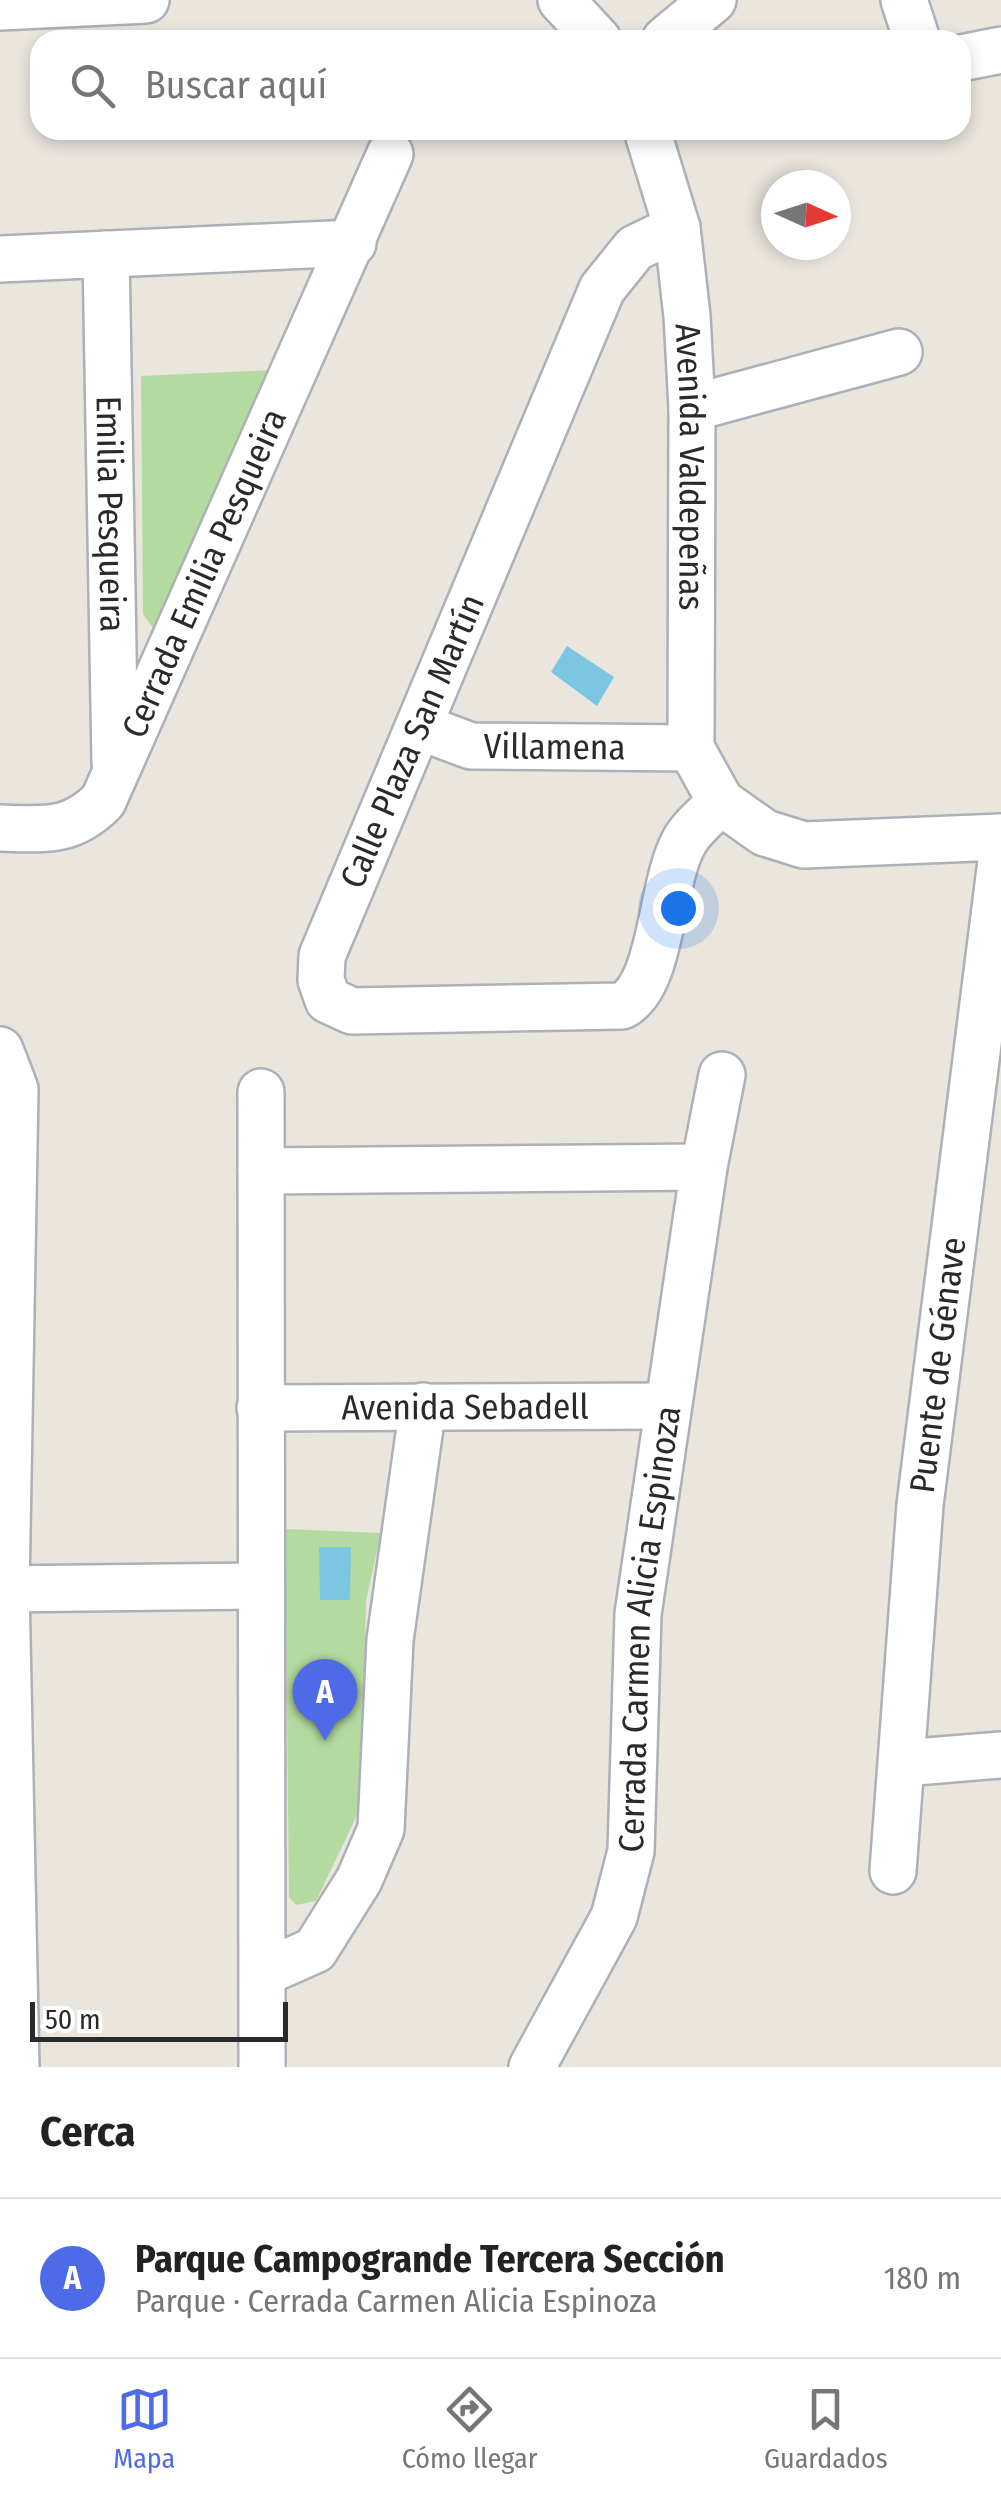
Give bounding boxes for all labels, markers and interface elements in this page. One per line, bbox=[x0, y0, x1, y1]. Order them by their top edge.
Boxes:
search box bbox=[30, 30, 971, 140]
icon: search bbox=[65, 58, 120, 113]
text: Buscar aquí bbox=[145, 62, 327, 108]
north arrow bbox=[761, 170, 851, 260]
street label: Avenida Valdepeñas bbox=[666, 322, 713, 610]
street label: Emilia Pesqueira bbox=[88, 395, 134, 632]
street label: Cerrada Emilia Pesqueira bbox=[113, 402, 295, 744]
street label: Calle Plaza San Martín bbox=[331, 588, 493, 894]
street label: Villamena bbox=[483, 725, 626, 768]
your location bbox=[653, 883, 704, 934]
street label: Puente de Génave bbox=[901, 1235, 974, 1495]
street label: Avenida Sebadell bbox=[341, 1385, 589, 1429]
street label: Cerrada Carmen Alicia Espinoza bbox=[610, 1403, 689, 1853]
pin: A bbox=[292, 1658, 358, 1741]
scale bar bbox=[30, 1997, 288, 2042]
text: 50 m bbox=[45, 2003, 101, 2036]
text: Cerca bbox=[40, 2107, 135, 2157]
text: Parque Campogrande Tercera Sección bbox=[135, 2236, 725, 2282]
text: A bbox=[64, 2259, 81, 2297]
text: 180 m bbox=[884, 2259, 961, 2297]
text: Parque · Cerrada Carmen Alicia Espinoza bbox=[135, 2282, 657, 2320]
tab: Mapa bbox=[113, 2382, 175, 2475]
tab: Cómo llegar bbox=[402, 2382, 538, 2475]
tab: Guardados bbox=[764, 2382, 888, 2475]

